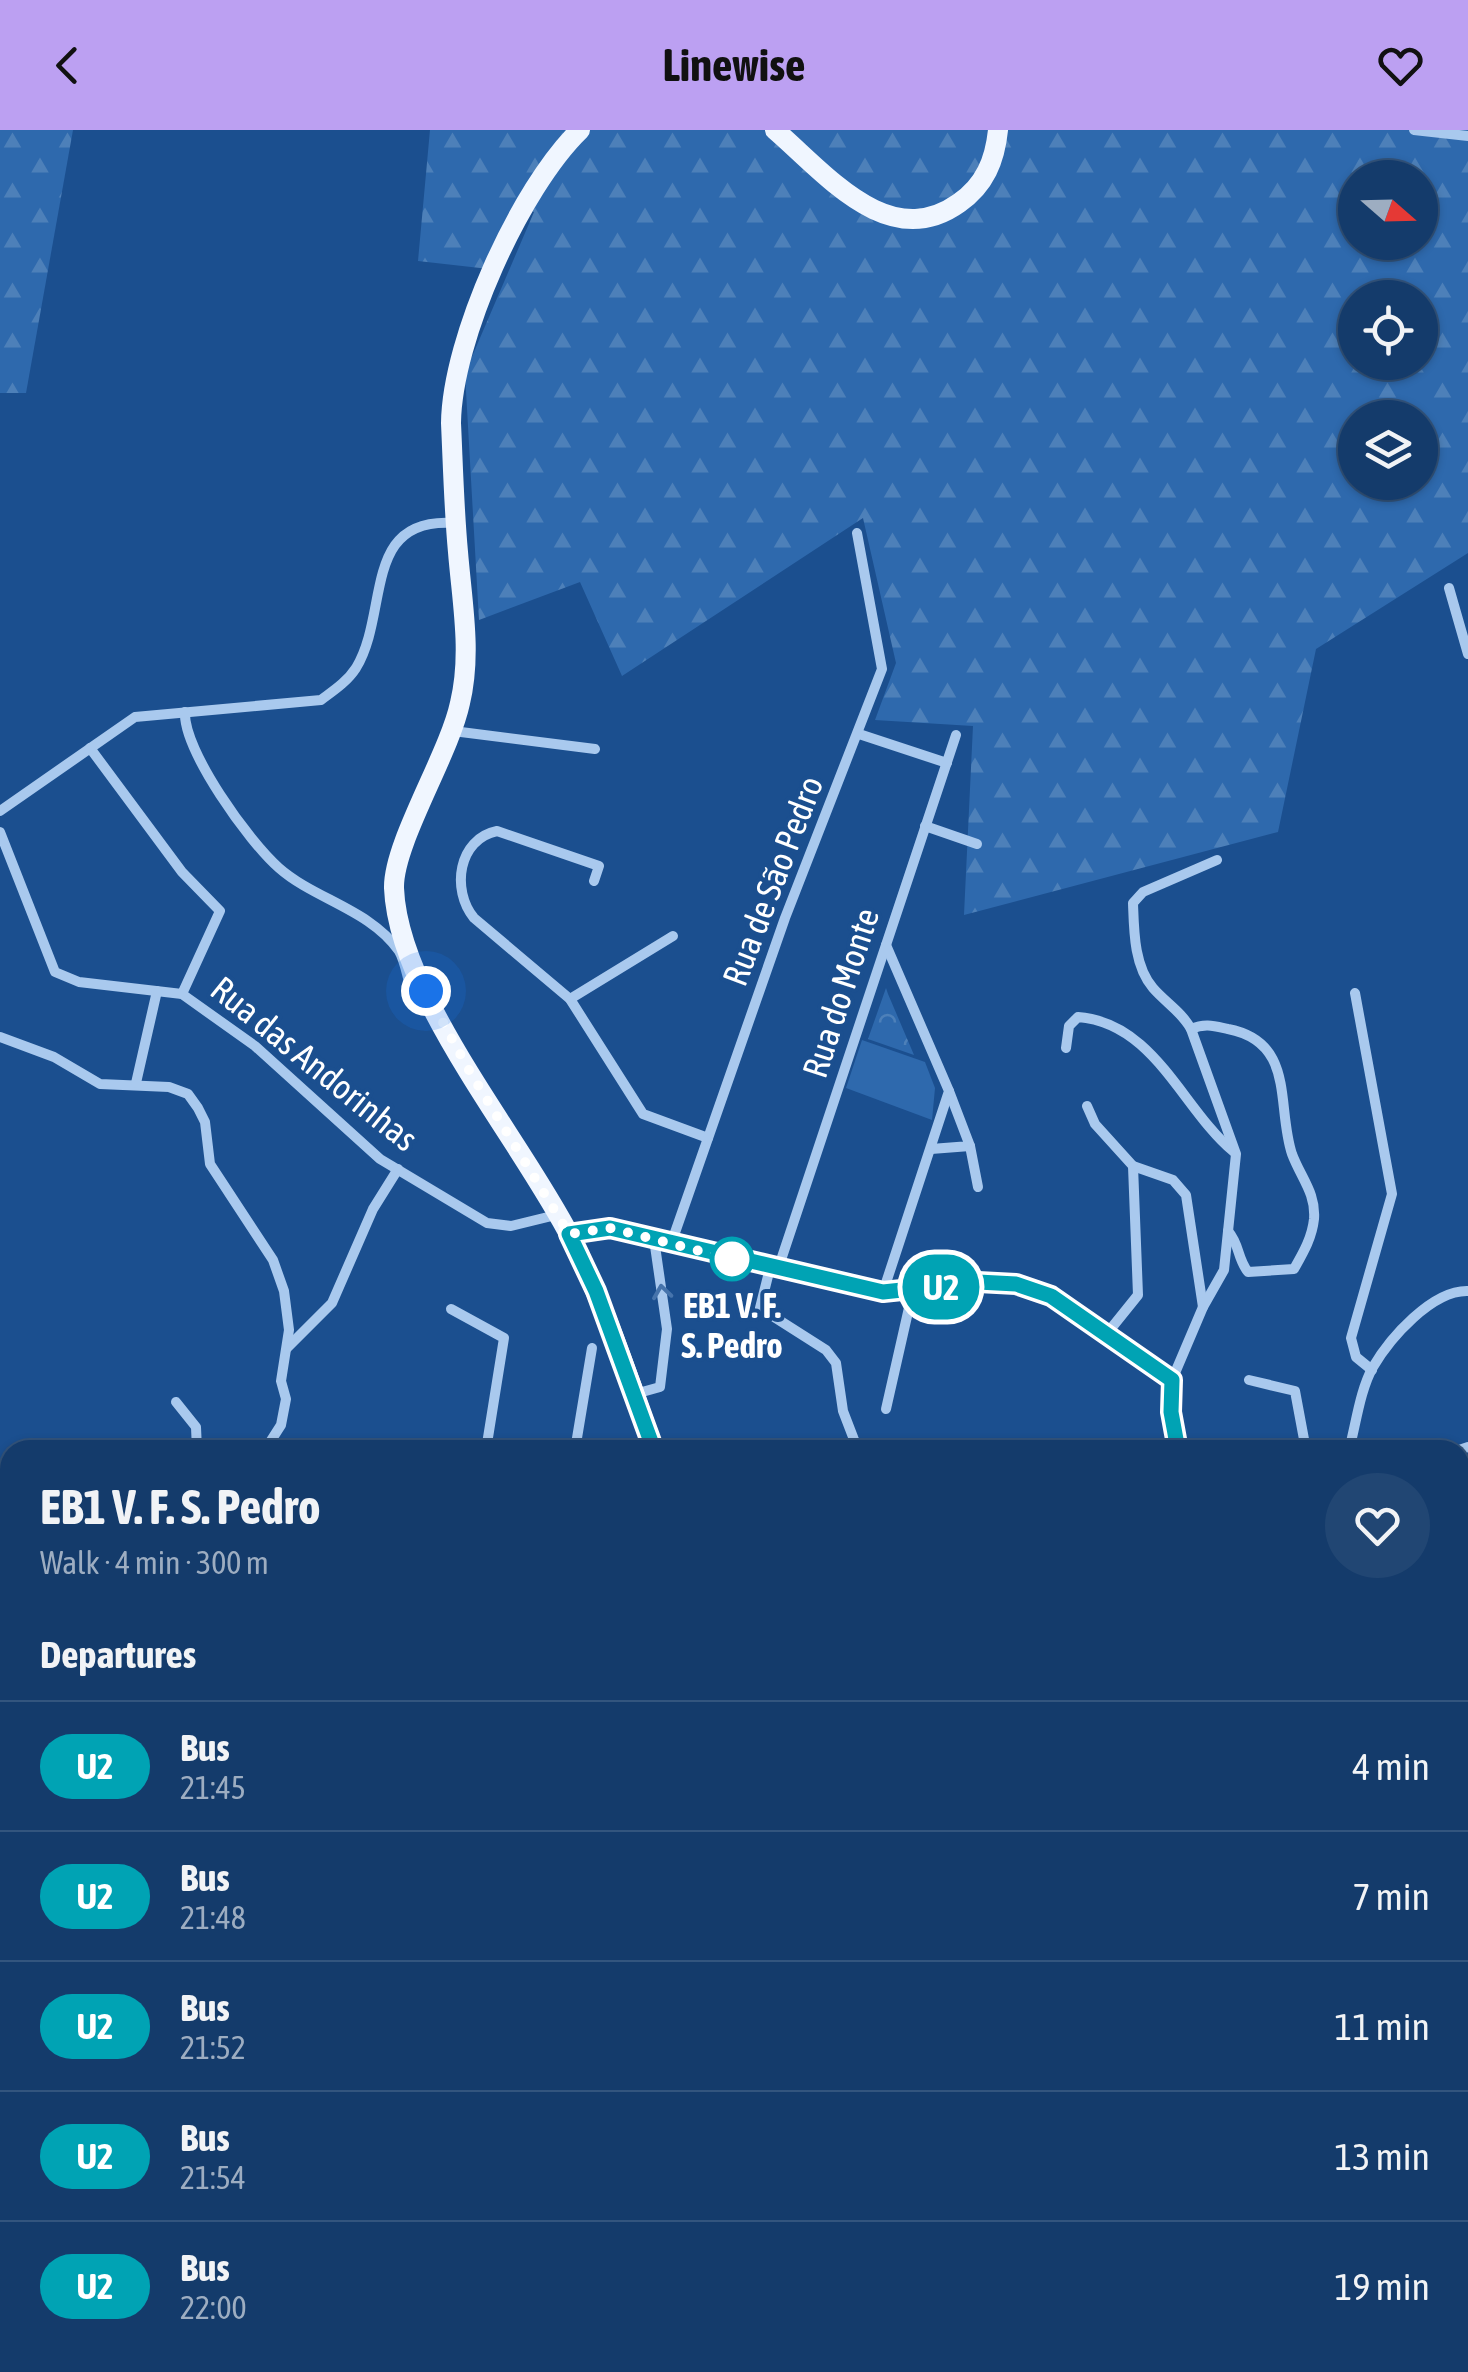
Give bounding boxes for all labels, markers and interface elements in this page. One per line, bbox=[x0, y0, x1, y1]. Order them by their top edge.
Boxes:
icon: back bbox=[40, 38, 95, 93]
icon: heart bbox=[1373, 38, 1428, 93]
text: Linewise bbox=[662, 39, 806, 91]
north arrow bbox=[1338, 160, 1438, 260]
map controls bbox=[1338, 160, 1438, 500]
button: locate bbox=[1338, 280, 1438, 380]
button: layers bbox=[1338, 400, 1438, 500]
street label: Rua de São Pedro bbox=[714, 770, 830, 991]
street label: Rua do Monte bbox=[794, 903, 886, 1082]
your location bbox=[401, 966, 451, 1016]
street label: Rua das Andorinhas bbox=[203, 968, 426, 1159]
marker: EB1 V. F. S. Pedro bbox=[711, 1238, 753, 1280]
line badge: U2 bbox=[896, 1254, 986, 1320]
text: U2 bbox=[922, 1267, 960, 1307]
one-way arrow bbox=[652, 1283, 673, 1300]
place label: EB1 V. F. S. Pedro bbox=[681, 1285, 783, 1365]
button: heart bbox=[1325, 1473, 1430, 1578]
text: EB1 V. F. S. Pedro bbox=[40, 1479, 320, 1534]
text: Walk · 4 min · 300 m bbox=[40, 1544, 269, 1581]
text: Departures bbox=[40, 1633, 196, 1676]
text: Bus bbox=[180, 1726, 230, 1769]
text: 4 min bbox=[1352, 1745, 1430, 1788]
text: U2 bbox=[76, 1746, 114, 1786]
text: 21:45 bbox=[180, 1769, 246, 1806]
text: Bus bbox=[180, 1856, 230, 1899]
text: 7 min bbox=[1352, 1875, 1430, 1918]
text: U2 bbox=[76, 1876, 114, 1916]
text: 21:48 bbox=[180, 1899, 246, 1936]
text: Bus bbox=[180, 1986, 230, 2029]
text: 11 min bbox=[1335, 2005, 1430, 2048]
text: U2 bbox=[76, 2006, 114, 2046]
text: 21:52 bbox=[180, 2029, 246, 2066]
text: Bus bbox=[180, 2116, 230, 2159]
text: 13 min bbox=[1335, 2135, 1430, 2178]
text: U2 bbox=[76, 2136, 114, 2176]
text: 21:54 bbox=[180, 2159, 246, 2196]
text: Bus bbox=[180, 2246, 230, 2289]
text: 19 min bbox=[1335, 2265, 1430, 2308]
text: U2 bbox=[76, 2266, 114, 2306]
text: 22:00 bbox=[180, 2289, 247, 2326]

